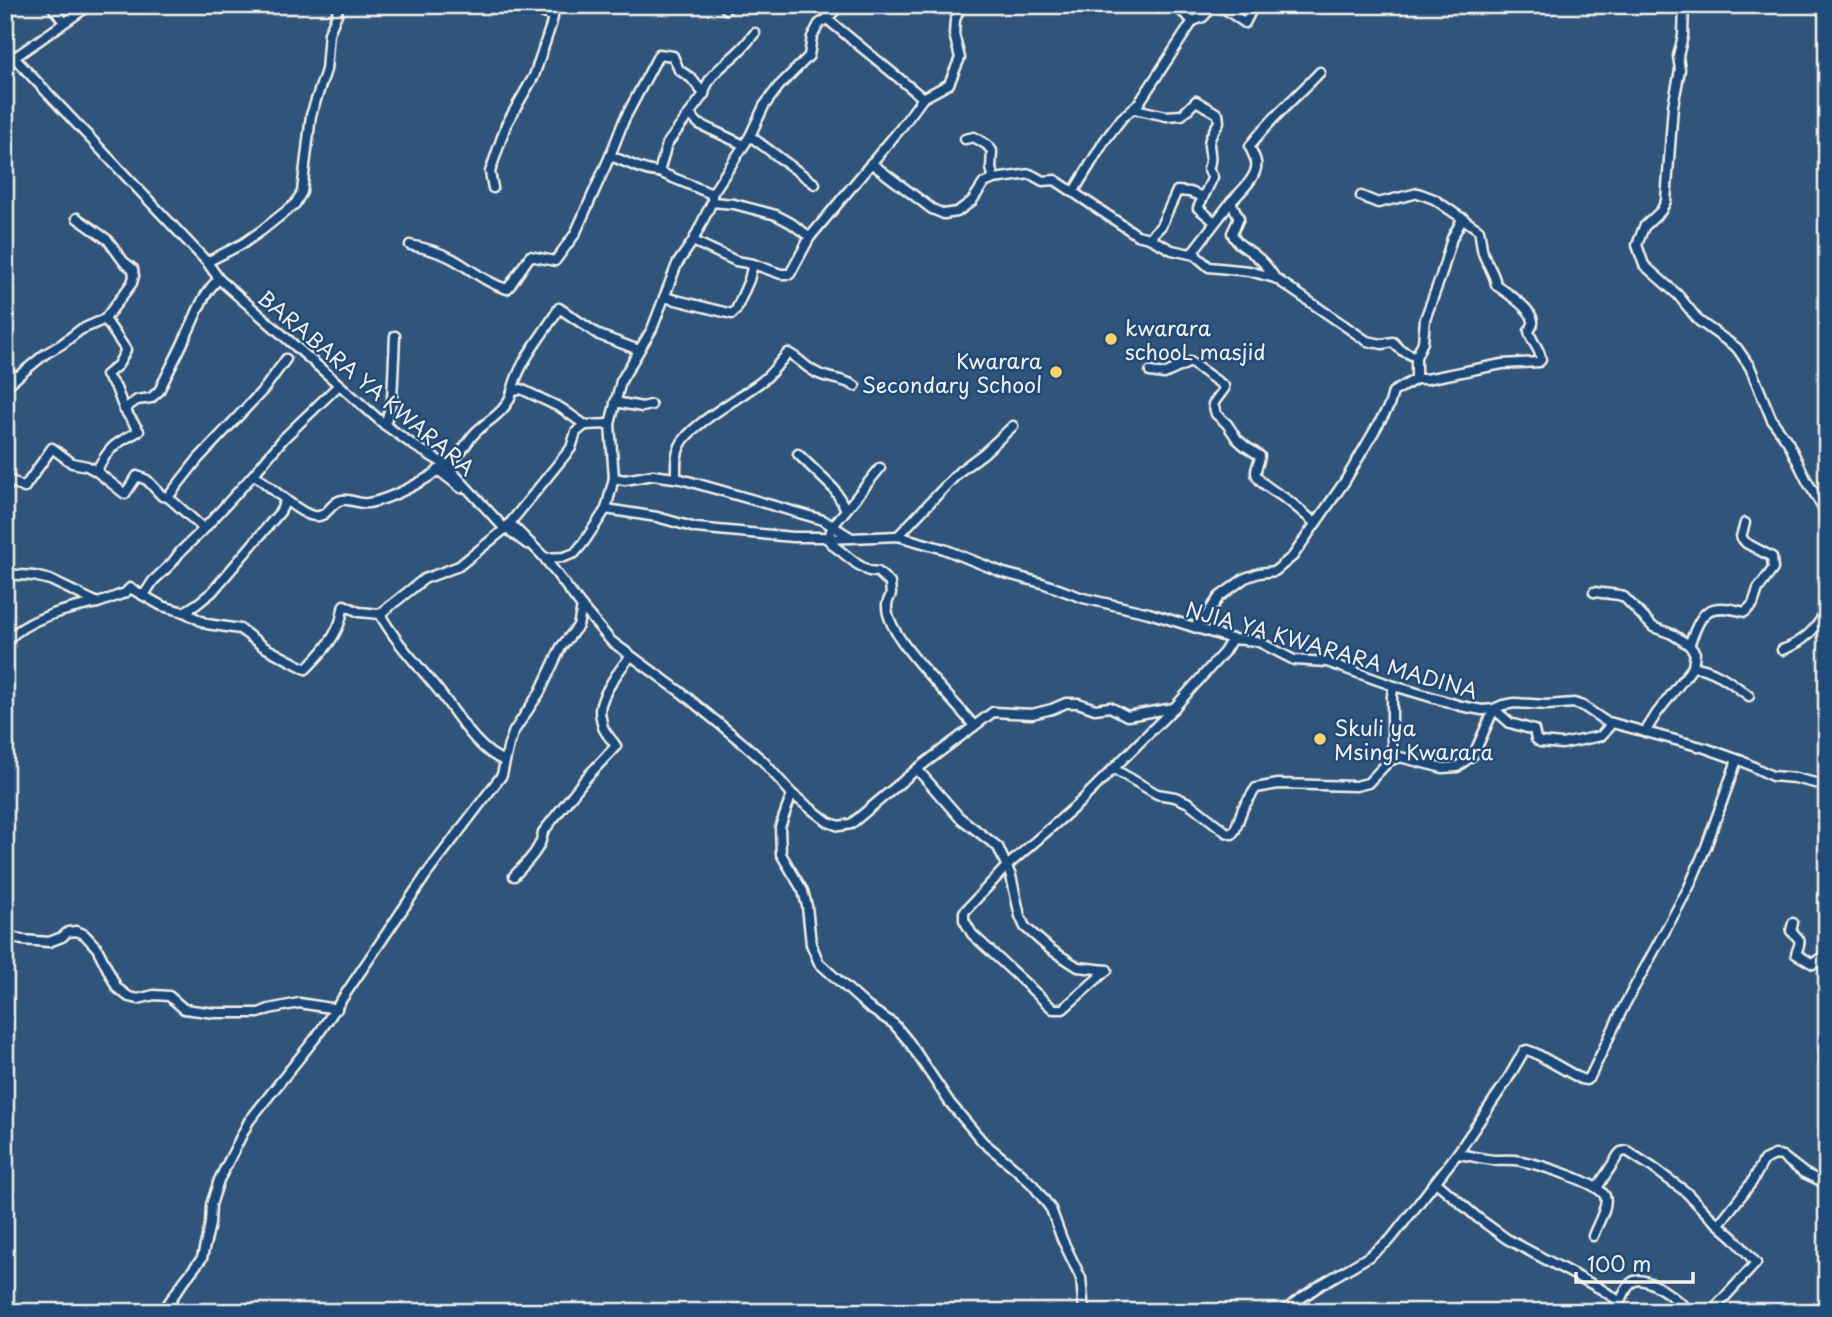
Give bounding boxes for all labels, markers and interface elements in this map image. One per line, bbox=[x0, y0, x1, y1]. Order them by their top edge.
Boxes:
street label: BARABARA YA KWARARA bbox=[252, 282, 483, 483]
place label: kwarara schooL masjid bbox=[1125, 311, 1266, 367]
marker: kwarara schooL masjid bbox=[1103, 331, 1119, 347]
place label: Kwarara Secondary School bbox=[862, 344, 1043, 400]
marker: Kwarara Secondary School bbox=[1048, 364, 1064, 380]
street label: NJIA YA KWARARA MADINA bbox=[1182, 592, 1482, 706]
place label: Skuli ya Msingi Kwarara bbox=[1334, 711, 1493, 767]
marker: Skuli ya Msingi Kwarara bbox=[1312, 731, 1328, 747]
scale bar bbox=[1576, 1240, 1694, 1284]
text: 100 m bbox=[1587, 1247, 1651, 1279]

